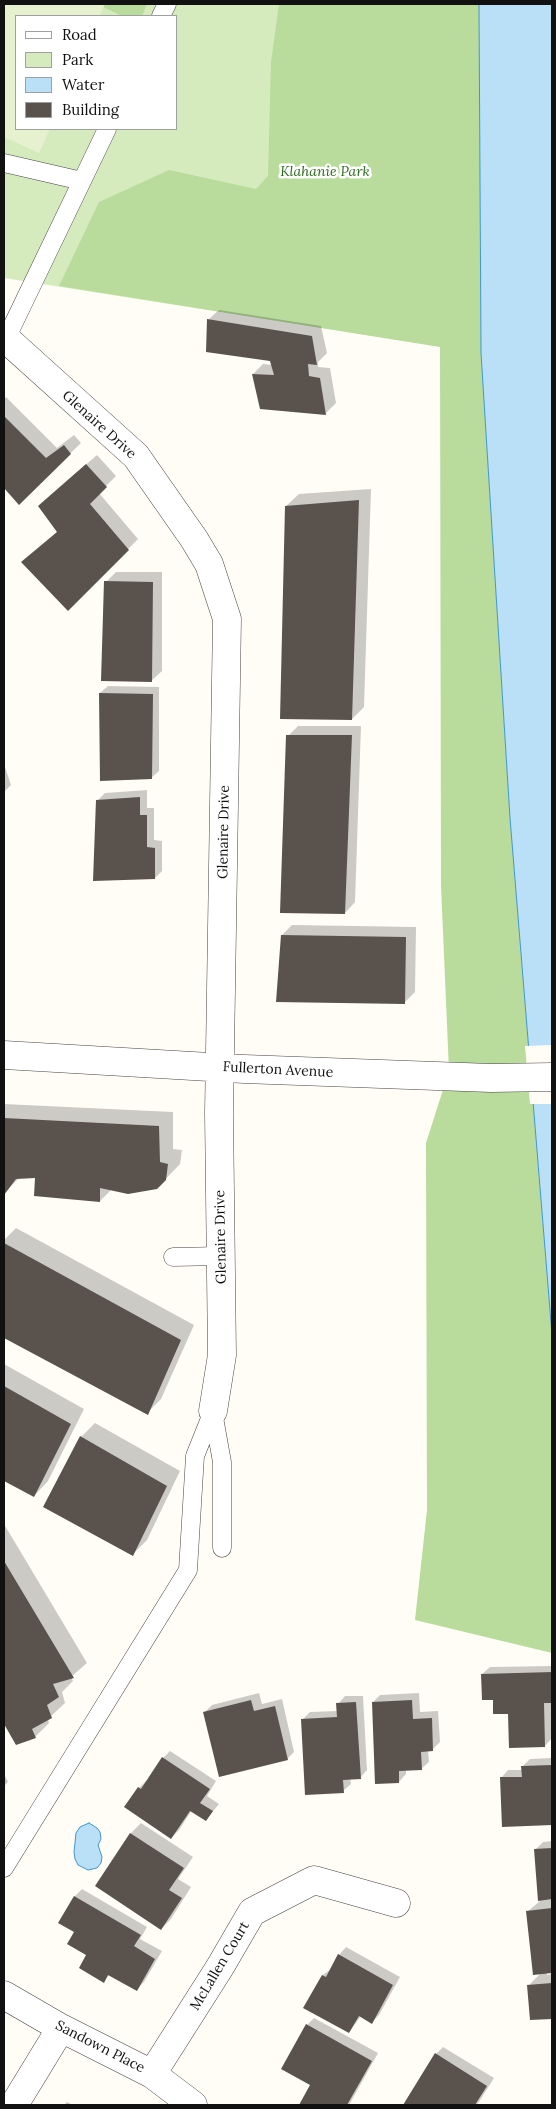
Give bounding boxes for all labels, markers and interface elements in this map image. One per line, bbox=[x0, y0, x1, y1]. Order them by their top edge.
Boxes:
legend bbox=[15, 15, 178, 130]
text: Road bbox=[62, 25, 97, 44]
text: Park bbox=[62, 50, 93, 69]
text: Water bbox=[62, 75, 104, 94]
text: Building bbox=[62, 100, 119, 119]
park label: Klahanie Park bbox=[280, 164, 370, 180]
street label: Glenaire Drive bbox=[58, 387, 140, 463]
street label: Glenaire Drive bbox=[215, 785, 233, 879]
street label: Fullerton Avenue bbox=[222, 1059, 334, 1081]
street label: Glenaire Drive bbox=[212, 1190, 230, 1284]
street label: McLallen Court bbox=[187, 1918, 253, 2014]
street label: Sandown Place bbox=[53, 2017, 147, 2077]

